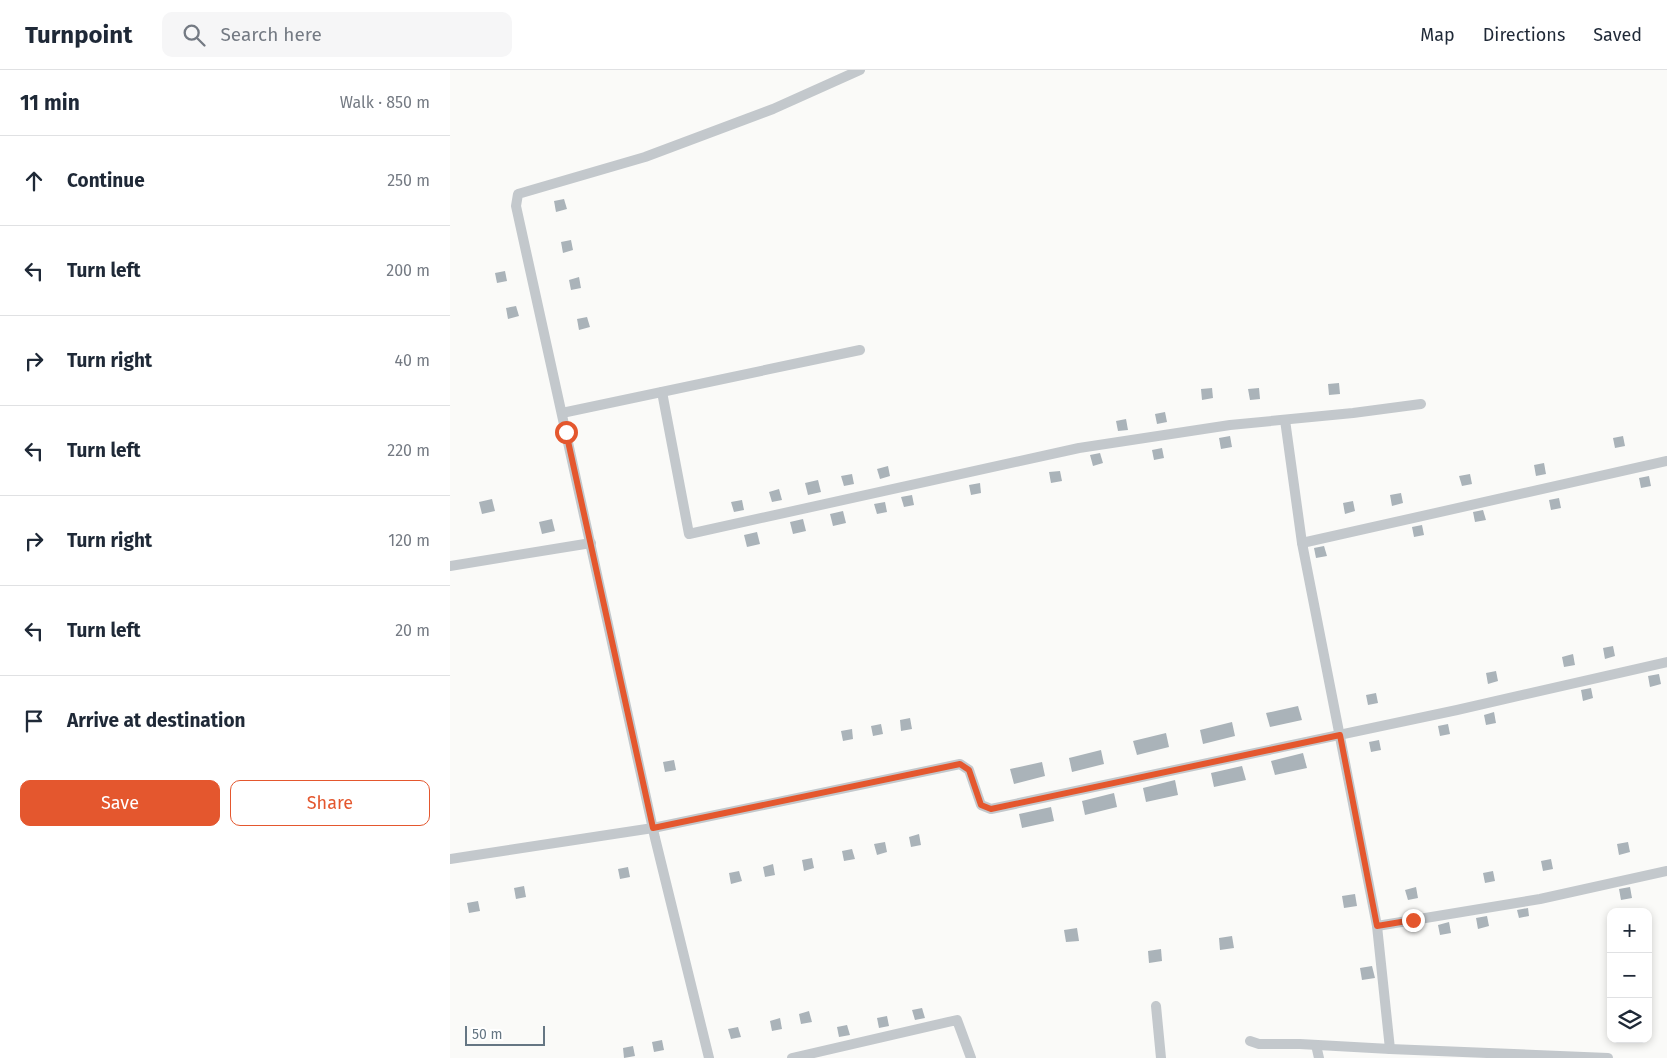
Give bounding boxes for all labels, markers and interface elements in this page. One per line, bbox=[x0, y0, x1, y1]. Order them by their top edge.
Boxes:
search box bbox=[162, 12, 512, 57]
text: Turnpoint bbox=[25, 21, 132, 49]
icon: search bbox=[180, 21, 208, 49]
text: Search here bbox=[220, 23, 322, 46]
text: Map bbox=[1420, 24, 1455, 46]
text: Directions bbox=[1483, 24, 1565, 46]
text: Saved bbox=[1593, 24, 1642, 46]
text: 11 min bbox=[20, 90, 80, 116]
text: Walk · 850 m bbox=[340, 93, 430, 112]
icon: ahead bbox=[20, 167, 48, 195]
text: Continue bbox=[67, 169, 145, 192]
text: 250 m bbox=[387, 171, 430, 190]
icon: left bbox=[20, 257, 48, 285]
text: Turn left bbox=[67, 259, 141, 282]
text: 200 m bbox=[386, 261, 430, 280]
icon: right bbox=[20, 347, 48, 375]
text: Turn right bbox=[67, 349, 152, 372]
text: 40 m bbox=[395, 351, 430, 370]
route start bbox=[555, 421, 578, 444]
icon: left bbox=[20, 437, 48, 465]
text: Turn left bbox=[67, 439, 141, 462]
text: 220 m bbox=[387, 441, 430, 460]
icon: right bbox=[20, 527, 48, 555]
text: Turn right bbox=[67, 529, 152, 552]
text: 120 m bbox=[388, 531, 430, 550]
icon: left bbox=[20, 617, 48, 645]
text: Turn left bbox=[67, 619, 141, 642]
text: 20 m bbox=[395, 621, 430, 640]
icon: arrive bbox=[20, 707, 48, 735]
text: Arrive at destination bbox=[67, 709, 246, 732]
button: Save bbox=[20, 780, 220, 826]
button: Share bbox=[230, 780, 430, 826]
map controls bbox=[1607, 908, 1652, 1043]
button: + bbox=[1607, 908, 1652, 953]
route end bbox=[1402, 909, 1425, 932]
button: − bbox=[1607, 953, 1652, 998]
button: layers bbox=[1607, 998, 1652, 1043]
scale bar bbox=[465, 1023, 545, 1046]
text: 50 m bbox=[472, 1026, 503, 1043]

